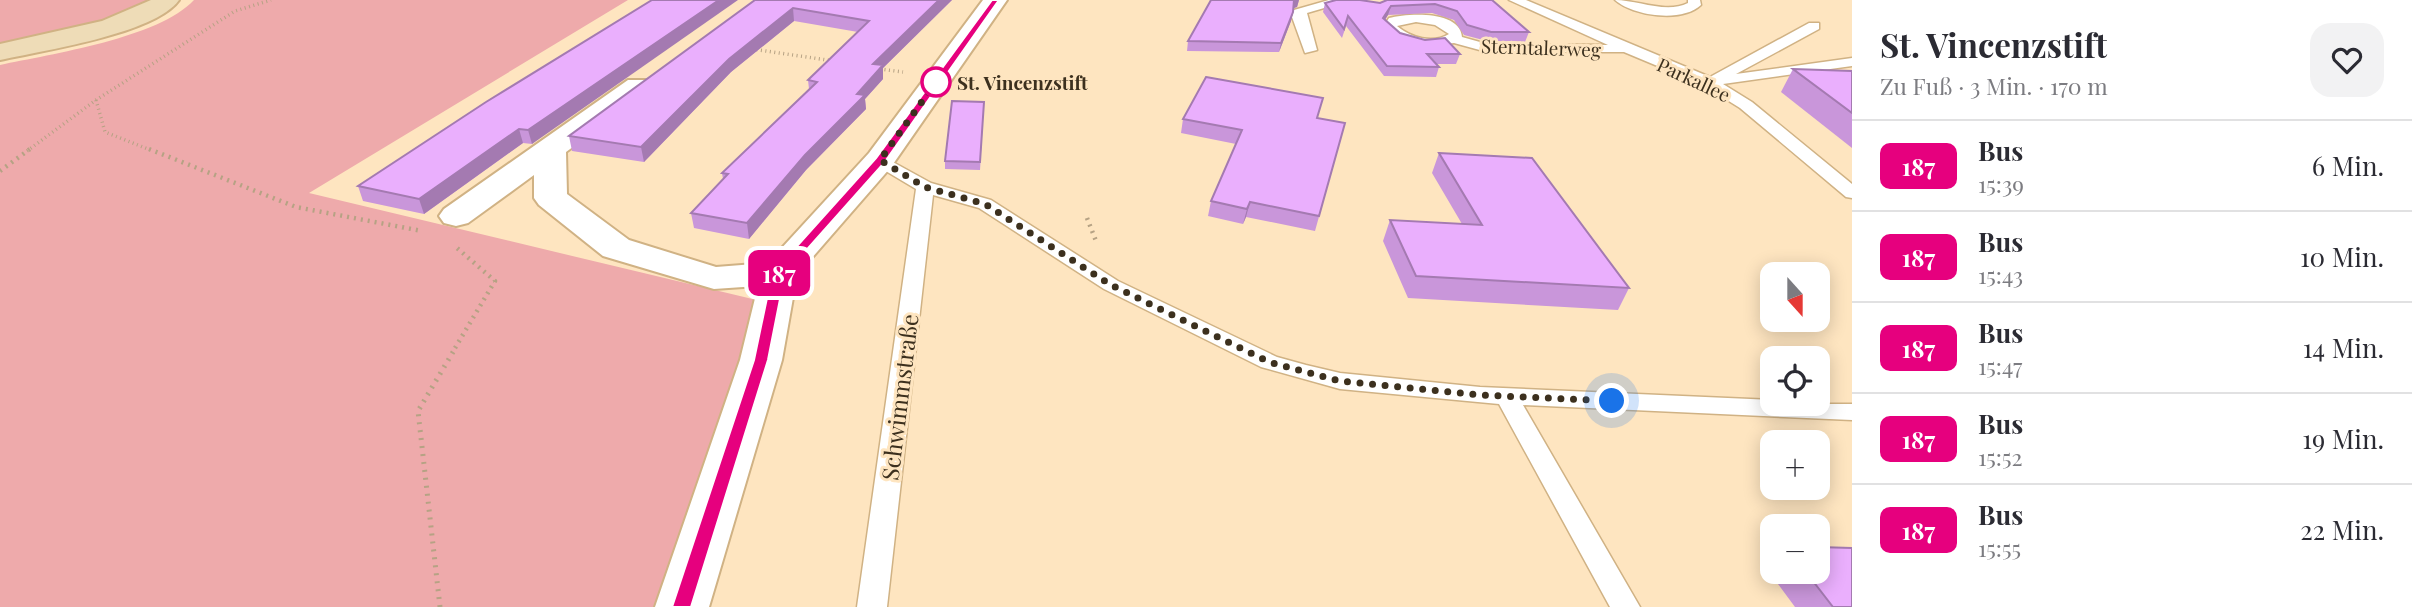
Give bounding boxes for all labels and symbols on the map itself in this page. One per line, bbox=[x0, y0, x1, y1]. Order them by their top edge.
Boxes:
street label: Sterntalerweg bbox=[1481, 32, 1601, 62]
street label: Parkallee bbox=[1653, 51, 1735, 107]
marker: St. Vincenzstift bbox=[921, 67, 951, 97]
place label: St. Vincenzstift bbox=[957, 69, 1088, 95]
line badge: 187 bbox=[739, 250, 819, 296]
north arrow bbox=[1760, 262, 1830, 332]
street label: Schwimmstraße bbox=[873, 312, 925, 482]
your location bbox=[1594, 383, 1629, 418]

